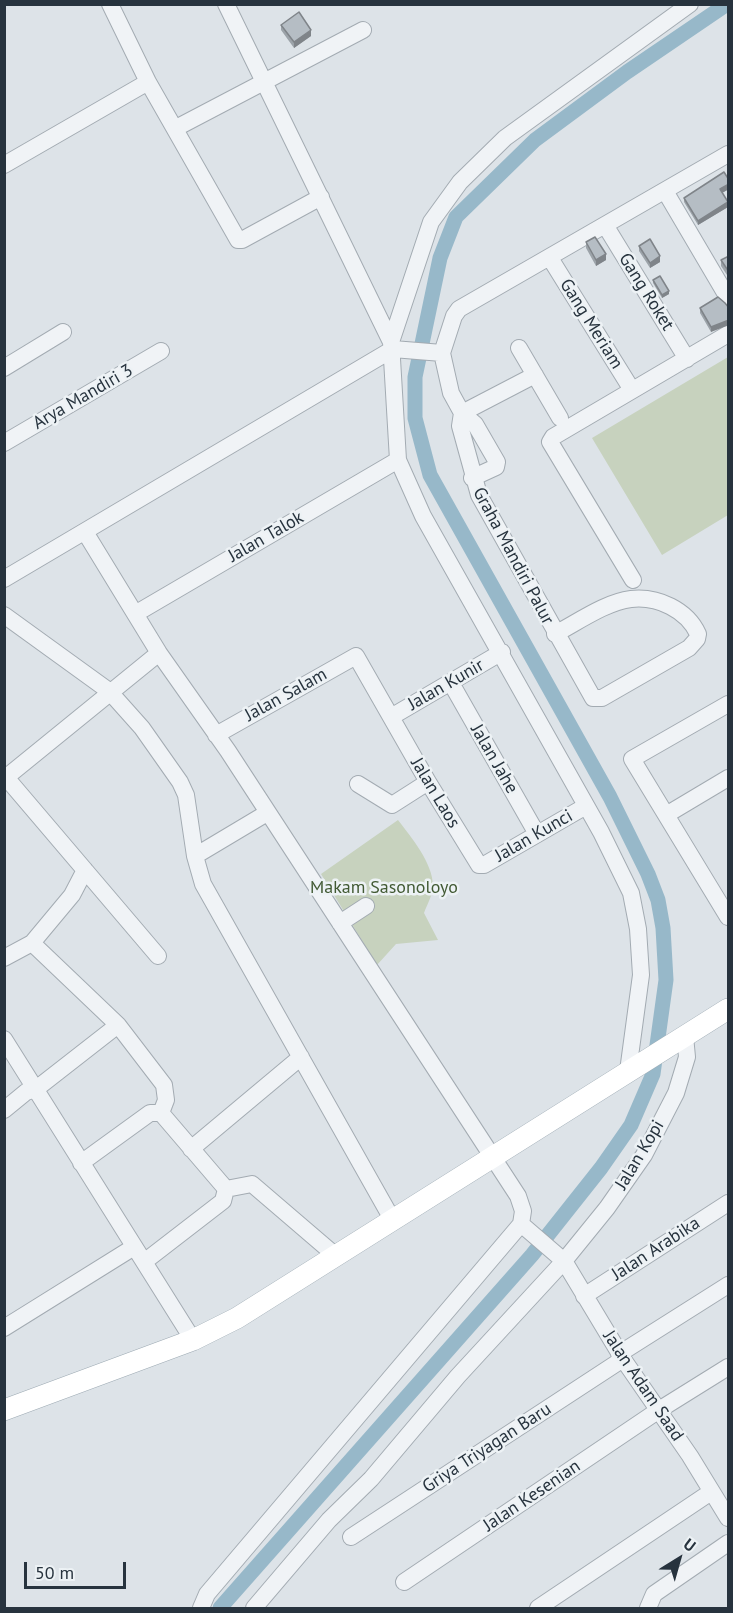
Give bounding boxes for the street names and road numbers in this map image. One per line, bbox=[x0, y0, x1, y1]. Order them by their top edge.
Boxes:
street label: Gang Roket bbox=[614, 249, 678, 335]
street label: Gang Meriam bbox=[555, 275, 627, 373]
street label: Arya Mandiri 3 bbox=[29, 360, 137, 434]
street label: Graha Mandiri Palur bbox=[468, 484, 558, 628]
street label: Jalan Talok bbox=[224, 507, 308, 567]
street label: Jalan Kunir bbox=[404, 655, 488, 715]
street label: Jalan Salam bbox=[241, 664, 331, 726]
street label: Jalan Jahe bbox=[466, 721, 522, 797]
street label: Jalan Laos bbox=[406, 754, 464, 832]
street label: Jalan Kunci bbox=[491, 805, 577, 867]
street label: Jalan Kopi bbox=[611, 1116, 669, 1194]
street label: Jalan Arabika bbox=[608, 1213, 704, 1285]
street label: Jalan Adam Saad bbox=[598, 1327, 688, 1445]
street label: Griya Triyagan Baru bbox=[419, 1398, 555, 1498]
street label: Jalan Kesenian bbox=[479, 1456, 585, 1536]

